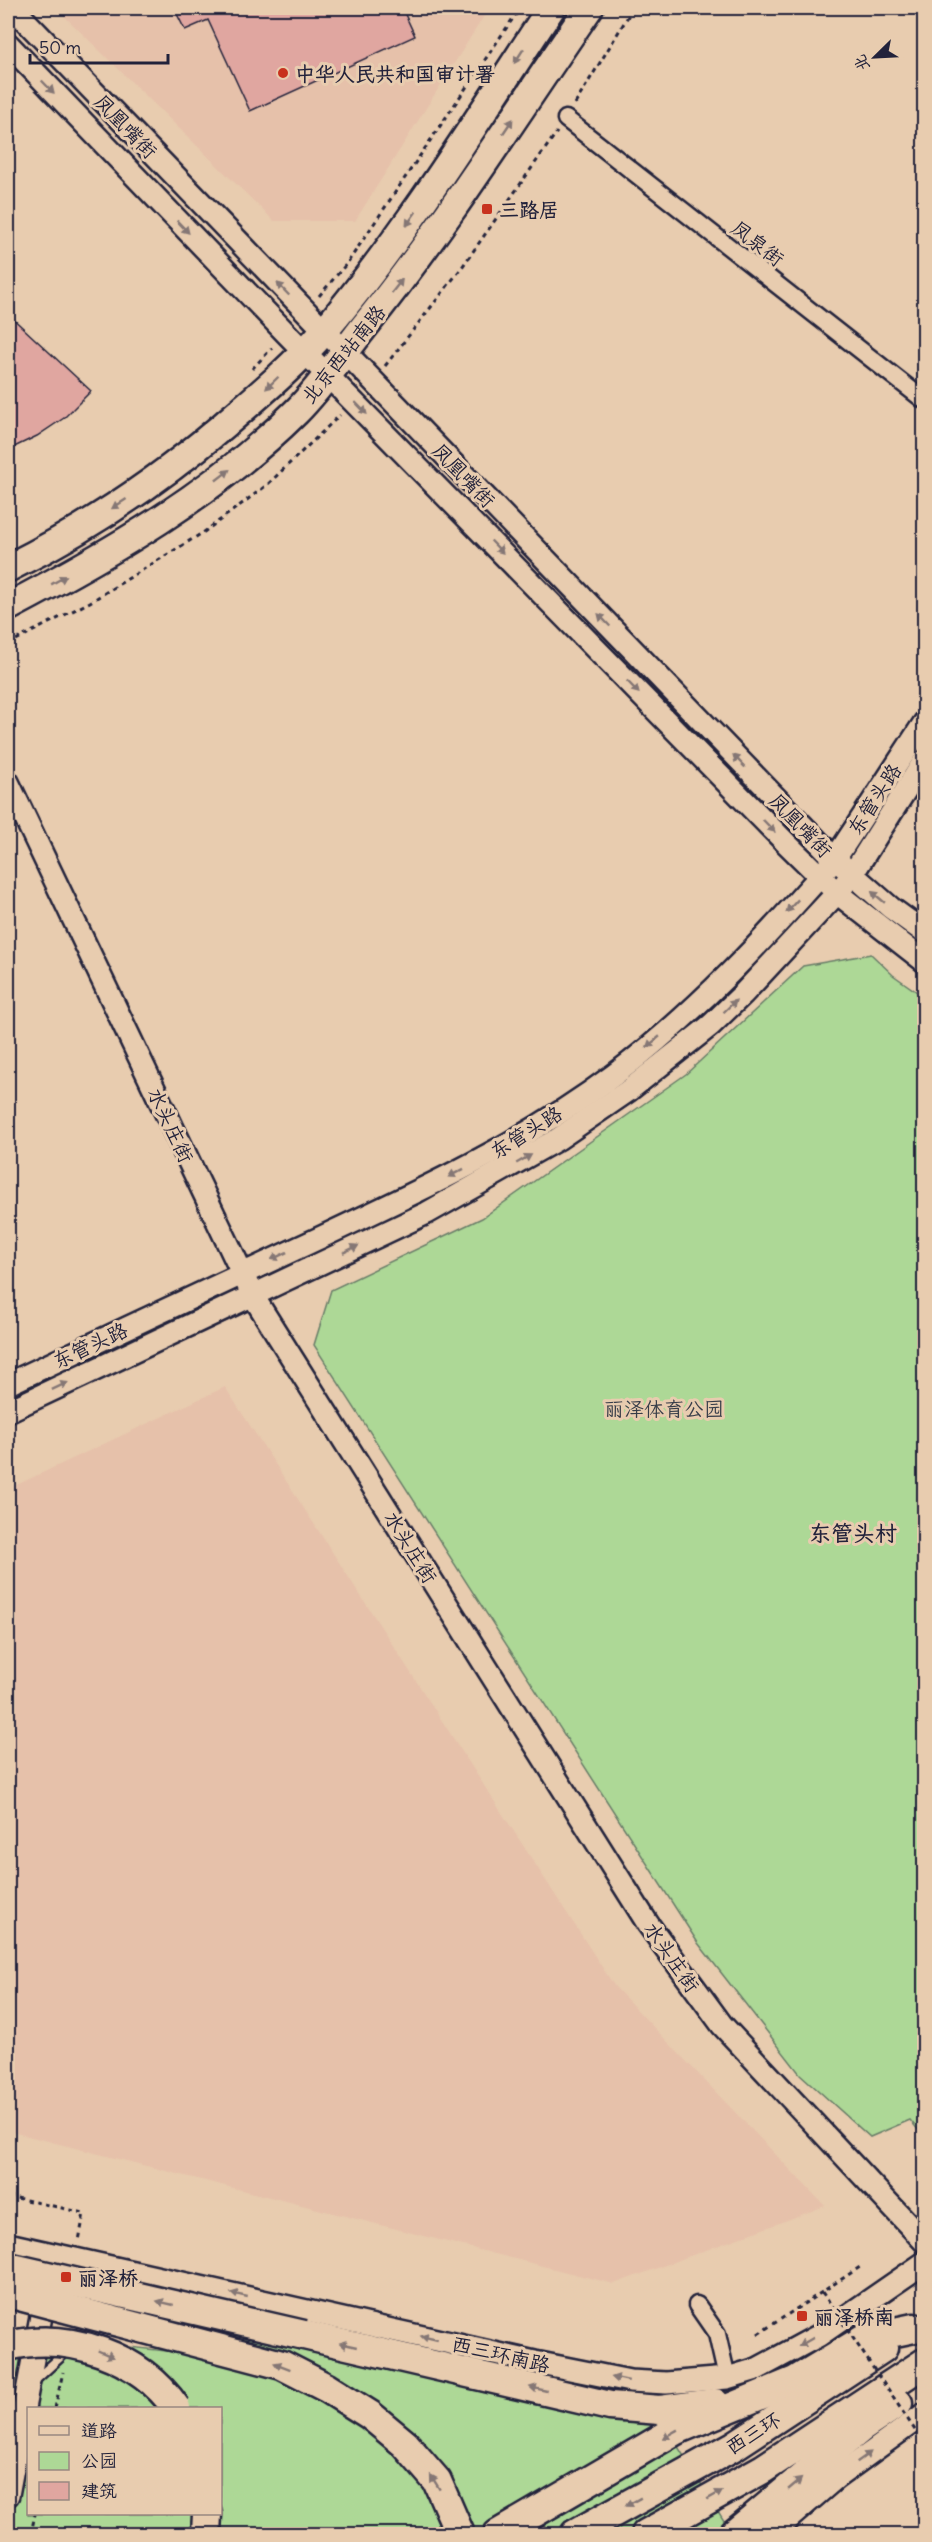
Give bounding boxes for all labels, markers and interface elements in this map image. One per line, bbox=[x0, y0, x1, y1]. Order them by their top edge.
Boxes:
scale bar bbox=[30, 27, 168, 65]
north arrow bbox=[845, 27, 905, 87]
text: 50 m bbox=[39, 36, 81, 59]
one-way arrow bbox=[513, 48, 525, 64]
text: 北 bbox=[849, 52, 874, 74]
place label: 中华人民共和国审计署 bbox=[295, 61, 495, 86]
marker: 中华人民共和国审计署 bbox=[276, 66, 290, 80]
one-way arrow bbox=[40, 79, 54, 93]
street label: 凤凰嘴街 bbox=[89, 89, 163, 163]
one-way arrow bbox=[502, 118, 513, 134]
place label: 三路居 bbox=[499, 197, 559, 222]
marker: 三路居 bbox=[480, 202, 494, 216]
one-way arrow bbox=[405, 210, 417, 226]
street label: 凤泉街 bbox=[727, 215, 789, 271]
one-way arrow bbox=[176, 220, 190, 234]
one-way arrow bbox=[390, 278, 403, 294]
one-way arrow bbox=[277, 282, 290, 297]
street label: 北京西站南路 bbox=[296, 299, 391, 408]
one-way arrow bbox=[264, 376, 279, 390]
one-way arrow bbox=[353, 400, 367, 414]
street label: 凤凰嘴街 bbox=[427, 438, 501, 512]
one-way arrow bbox=[216, 470, 231, 482]
one-way arrow bbox=[111, 498, 127, 509]
one-way arrow bbox=[490, 540, 504, 555]
one-way arrow bbox=[51, 574, 67, 585]
one-way arrow bbox=[598, 613, 611, 628]
one-way arrow bbox=[626, 679, 640, 694]
one-way arrow bbox=[732, 753, 746, 768]
street label: 东管头路 bbox=[842, 758, 907, 839]
street label: 凤凰嘴街 bbox=[764, 788, 838, 862]
one-way arrow bbox=[762, 819, 776, 833]
one-way arrow bbox=[871, 891, 886, 904]
one-way arrow bbox=[785, 899, 799, 914]
one-way arrow bbox=[723, 999, 738, 1013]
one-way arrow bbox=[646, 1035, 661, 1048]
street label: 水头庄街 bbox=[143, 1083, 199, 1167]
street label: 东管头路 bbox=[485, 1100, 567, 1164]
one-way arrow bbox=[515, 1154, 532, 1164]
one-way arrow bbox=[447, 1168, 464, 1177]
one-way arrow bbox=[342, 1245, 359, 1254]
one-way arrow bbox=[271, 1252, 288, 1261]
street label: 东管头路 bbox=[48, 1316, 132, 1373]
one-way arrow bbox=[52, 1382, 69, 1391]
park label: 丽泽体育公园 bbox=[604, 1396, 724, 1421]
street label: 水头庄街 bbox=[379, 1506, 443, 1588]
district label: 东管头村 bbox=[809, 1519, 897, 1547]
street label: 水头庄街 bbox=[639, 1917, 705, 1997]
place label: 丽泽桥 bbox=[78, 2265, 138, 2290]
marker: 丽泽桥 bbox=[59, 2270, 73, 2284]
one-way arrow bbox=[230, 2289, 249, 2299]
one-way arrow bbox=[156, 2298, 175, 2308]
place label: 丽泽桥南 bbox=[814, 2304, 894, 2329]
marker: 丽泽桥南 bbox=[795, 2309, 809, 2323]
street label: 西三环南路 bbox=[449, 2331, 554, 2378]
one-way arrow bbox=[420, 2332, 439, 2342]
one-way arrow bbox=[798, 2337, 814, 2348]
one-way arrow bbox=[338, 2340, 357, 2350]
one-way arrow bbox=[97, 2350, 115, 2359]
one-way arrow bbox=[273, 2361, 291, 2370]
one-way arrow bbox=[610, 2374, 629, 2383]
one-way arrow bbox=[528, 2384, 547, 2393]
legend bbox=[27, 2407, 222, 2515]
street label: 西三环 bbox=[721, 2407, 785, 2459]
text: 道路 bbox=[81, 2419, 117, 2442]
one-way arrow bbox=[661, 2429, 678, 2439]
text: 公园 bbox=[81, 2449, 117, 2472]
one-way arrow bbox=[856, 2451, 872, 2463]
one-way arrow bbox=[430, 2473, 441, 2490]
one-way arrow bbox=[787, 2477, 803, 2490]
text: 建筑 bbox=[81, 2479, 117, 2502]
one-way arrow bbox=[707, 2490, 723, 2501]
one-way arrow bbox=[624, 2497, 641, 2507]

